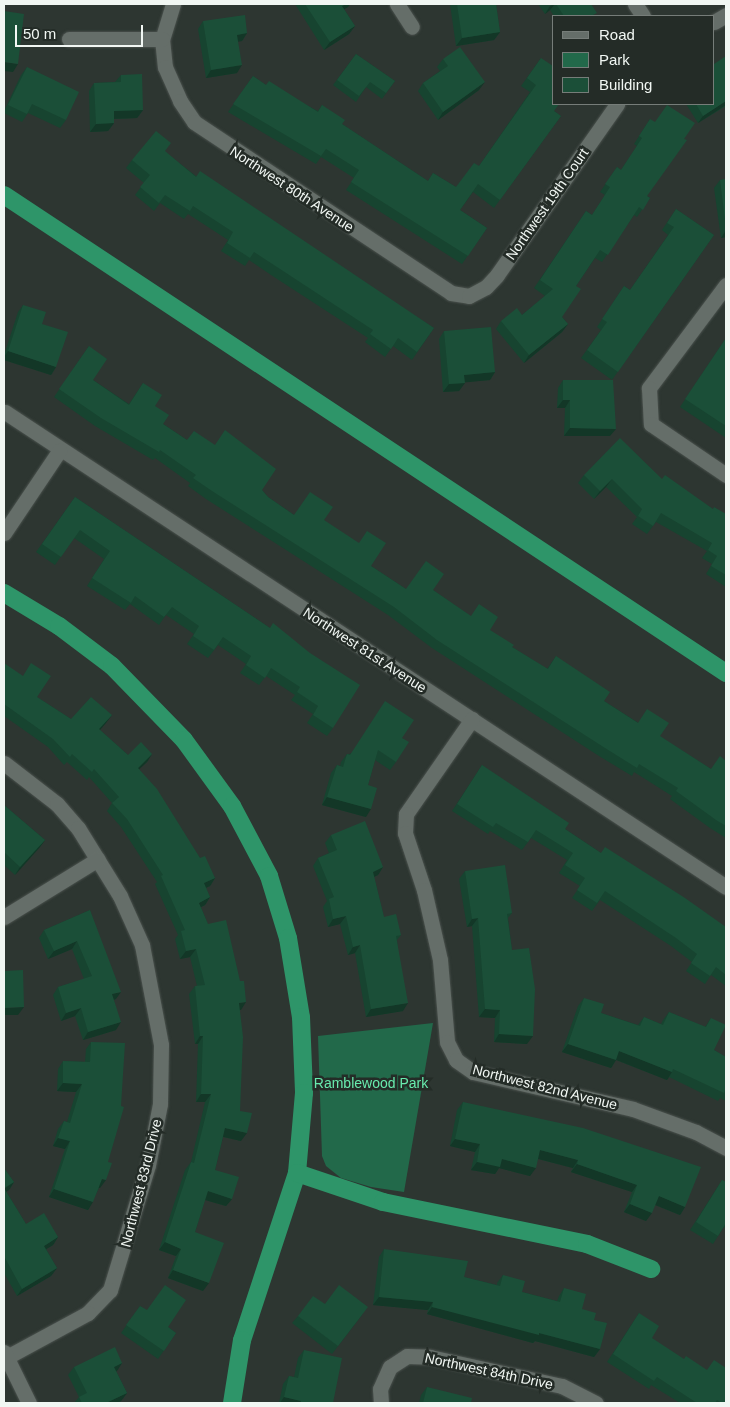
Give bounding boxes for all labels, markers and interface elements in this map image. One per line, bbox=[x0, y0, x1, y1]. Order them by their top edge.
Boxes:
scale bar bbox=[18, 15, 145, 47]
legend bbox=[552, 15, 715, 105]
text: 50 m bbox=[23, 25, 56, 42]
text: Road bbox=[599, 26, 635, 43]
text: Park bbox=[599, 51, 630, 68]
text: Building bbox=[599, 76, 652, 93]
street label: Northwest 80th Avenue bbox=[227, 142, 357, 236]
street label: Northwest 19th Court bbox=[502, 145, 592, 263]
street label: Northwest 81st Avenue bbox=[300, 604, 430, 696]
street label: Northwest 82nd Avenue bbox=[471, 1061, 619, 1113]
park label: Ramblewood Park bbox=[314, 1075, 428, 1091]
street label: Northwest 83rd Drive bbox=[117, 1117, 165, 1249]
street label: Northwest 84th Drive bbox=[423, 1349, 555, 1393]

